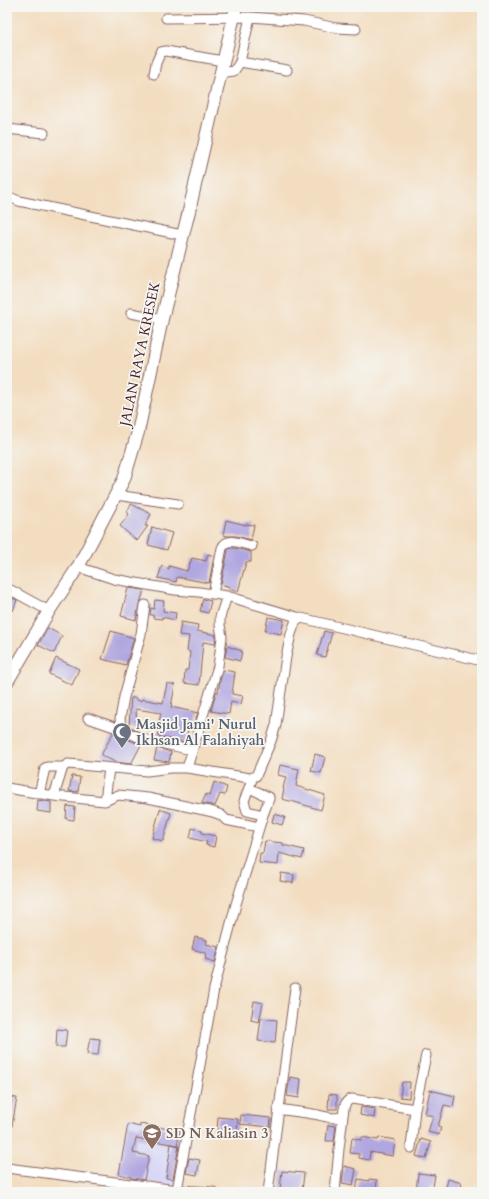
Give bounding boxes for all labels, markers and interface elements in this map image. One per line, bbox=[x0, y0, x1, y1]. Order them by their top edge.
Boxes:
street label: JALAN RAYA KRESEK bbox=[115, 279, 165, 430]
place label: Masjid Jami' Nurul Ikhsan Al Falahiyah bbox=[136, 715, 265, 750]
mosque icon: Masjid Jami' Nurul Ikhsan Al Falahiyah bbox=[111, 721, 133, 749]
school or university icon: SD N Kaliasin 3 bbox=[141, 1122, 163, 1150]
place label: SD N Kaliasin 3 bbox=[166, 1124, 268, 1143]

